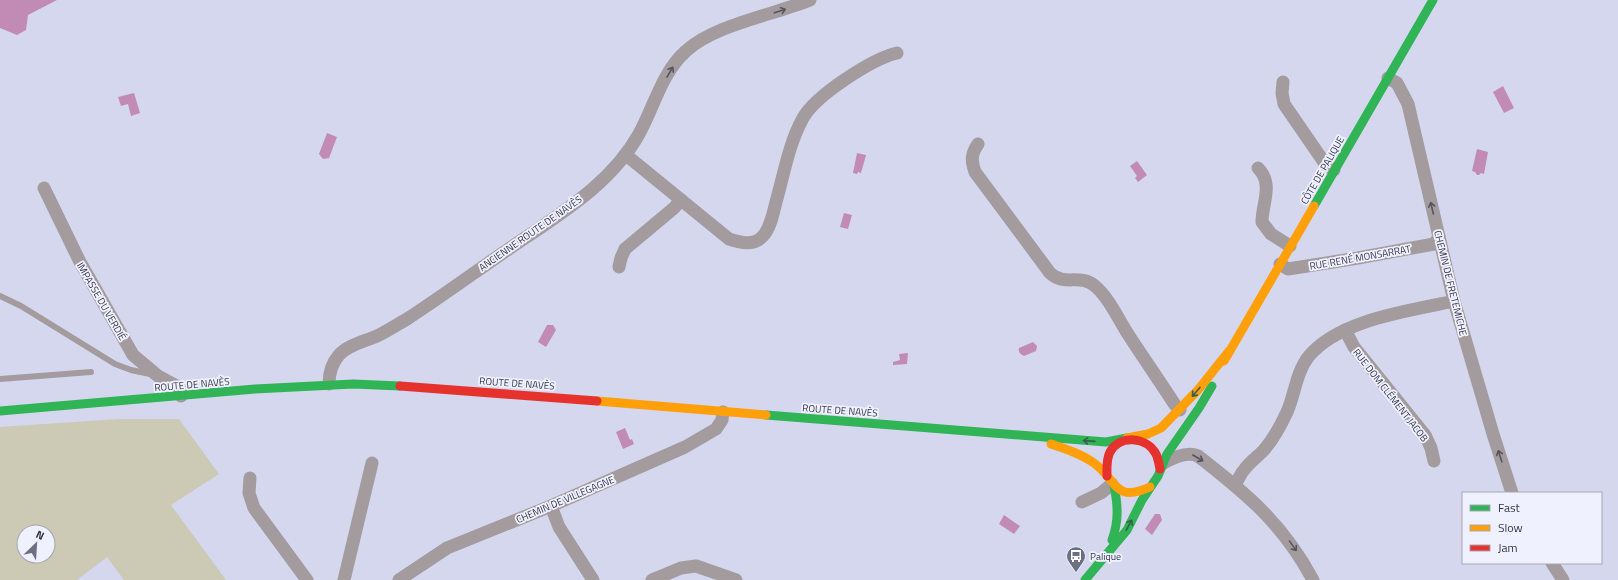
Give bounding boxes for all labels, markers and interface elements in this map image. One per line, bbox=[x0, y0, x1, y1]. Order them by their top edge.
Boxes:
one-way arrow bbox=[774, 7, 787, 14]
one-way arrow bbox=[666, 66, 674, 78]
street label: CÔTE DE PALIQUE bbox=[1297, 133, 1348, 207]
street label: ANCIENNE ROUTE DE NAVÈS bbox=[476, 192, 585, 275]
one-way arrow bbox=[1428, 202, 1436, 215]
street label: CHEMIN DE FRETEMICHE bbox=[1430, 229, 1471, 338]
street label: RUE RENÉ MONSARRAT bbox=[1308, 241, 1413, 274]
street label: IMPASSE DU VERDIÉ bbox=[73, 259, 130, 344]
street label: RUE DOM CLÉMENT JACOB bbox=[1349, 345, 1432, 445]
street label: ROUTE DE NAVÈS bbox=[479, 373, 555, 394]
street label: ROUTE DE NAVÈS bbox=[154, 374, 230, 395]
one-way arrow bbox=[1191, 387, 1201, 397]
street label: ROUTE DE NAVÈS bbox=[802, 400, 878, 421]
one-way arrow bbox=[1083, 438, 1096, 445]
one-way arrow bbox=[1496, 450, 1503, 463]
one-way arrow bbox=[1192, 455, 1204, 462]
street label: CHEMIN DE VILLEGAGNE bbox=[514, 472, 617, 527]
legend bbox=[1462, 492, 1602, 564]
text: Fast bbox=[1498, 498, 1521, 517]
text: Slow bbox=[1498, 518, 1523, 537]
one-way arrow bbox=[1126, 519, 1134, 531]
north arrow bbox=[16, 524, 56, 564]
text: N bbox=[33, 526, 47, 544]
text: Jam bbox=[1498, 538, 1518, 557]
one-way arrow bbox=[1289, 540, 1297, 551]
bus stop icon: Palique bbox=[1065, 545, 1087, 573]
place label: Palique bbox=[1090, 549, 1121, 564]

